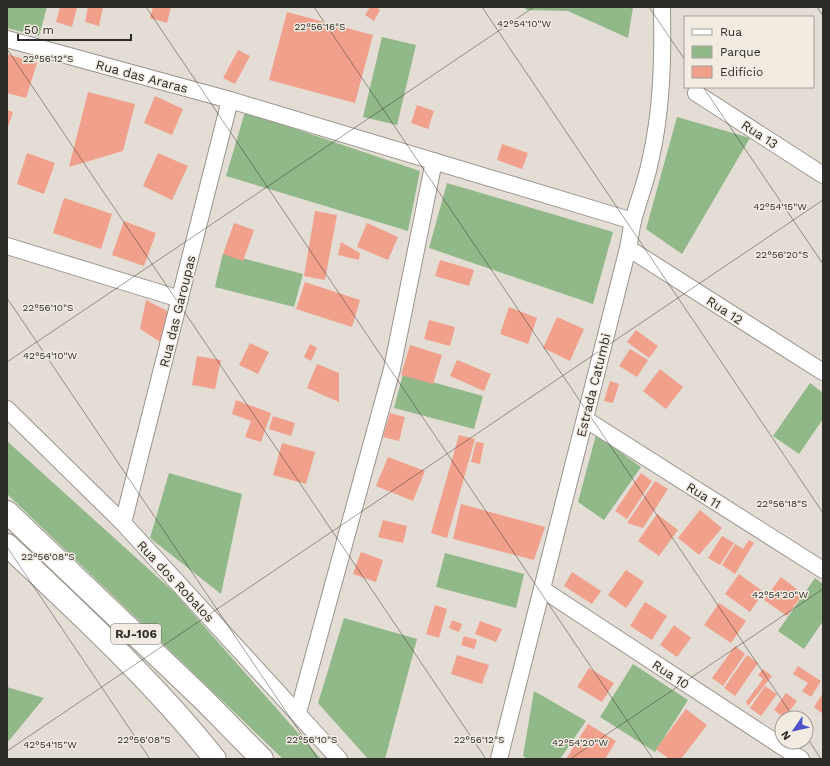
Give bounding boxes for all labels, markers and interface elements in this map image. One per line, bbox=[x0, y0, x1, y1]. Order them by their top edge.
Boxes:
scale bar bbox=[18, 16, 131, 42]
legend bbox=[684, 16, 814, 88]
text: 42°54'10"W bbox=[497, 18, 551, 29]
text: 22°56'16"S bbox=[295, 21, 345, 32]
text: 50 m bbox=[24, 23, 54, 37]
text: Rua bbox=[720, 25, 742, 39]
text: Parque bbox=[720, 45, 761, 59]
text: 22°56'12"S bbox=[23, 53, 73, 64]
street label: Rua das Araras bbox=[94, 57, 190, 96]
text: Edifício bbox=[720, 65, 763, 79]
street label: Rua 13 bbox=[739, 117, 781, 152]
text: 42°54'15"W bbox=[753, 201, 807, 212]
text: 22°56'20"S bbox=[756, 249, 809, 260]
street label: Rua das Garoupas bbox=[156, 253, 199, 369]
street label: Rua 12 bbox=[704, 293, 746, 328]
text: 22°56'10"S bbox=[22, 302, 74, 313]
street label: Estrada Catumbi bbox=[573, 332, 614, 438]
text: 42°54'10"W bbox=[23, 350, 77, 361]
street label: Rua 11 bbox=[684, 479, 724, 512]
text: 22°56'18"S bbox=[757, 498, 808, 509]
street label: Rua dos Robalos bbox=[134, 538, 217, 625]
text: 22°56'08"S bbox=[21, 551, 75, 562]
text: 42°54'20"W bbox=[752, 589, 808, 600]
road number: RJ-106 bbox=[111, 624, 161, 644]
street label: Rua 10 bbox=[649, 657, 692, 692]
north arrow bbox=[774, 710, 814, 750]
text: N bbox=[778, 728, 794, 742]
text: 22°56'08"S bbox=[117, 734, 171, 745]
text: 22°56'10"S bbox=[286, 734, 338, 745]
text: 22°56'12"S bbox=[454, 734, 504, 745]
text: 42°54'20"W bbox=[552, 737, 608, 748]
text: 42°54'15"W bbox=[23, 739, 77, 750]

